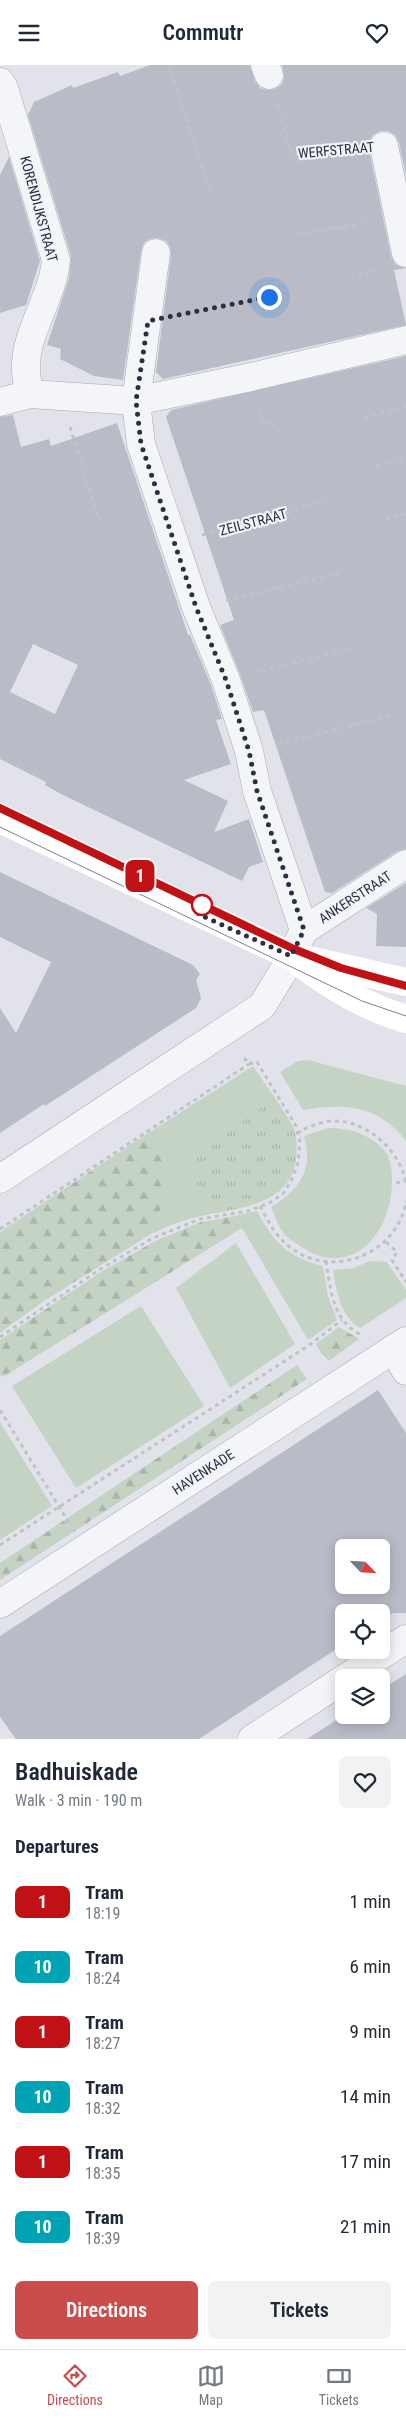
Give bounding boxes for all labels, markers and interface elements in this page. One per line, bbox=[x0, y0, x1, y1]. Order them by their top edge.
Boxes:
icon: menu bbox=[15, 19, 43, 47]
icon: heart bbox=[363, 19, 391, 47]
text: Commutr bbox=[163, 20, 243, 45]
street label: WERFSTRAAT bbox=[297, 139, 375, 161]
street label: KORENDIJKSTRAAT bbox=[17, 154, 61, 264]
your location bbox=[257, 285, 282, 310]
street label: ZEILSTRAAT bbox=[218, 505, 288, 539]
line badge: 1 bbox=[124, 860, 156, 892]
text: 1 bbox=[135, 865, 145, 886]
street label: ANKERSTRAAT bbox=[316, 868, 394, 926]
unlabelled marker bbox=[191, 894, 213, 916]
street label: HAVENKADE bbox=[169, 1446, 237, 1498]
north arrow bbox=[335, 1539, 390, 1594]
map controls bbox=[335, 1539, 390, 1724]
button: locate bbox=[335, 1604, 390, 1659]
button: layers bbox=[335, 1669, 390, 1724]
button: heart bbox=[339, 1756, 391, 1808]
text: Badhuiskade bbox=[15, 1758, 138, 1786]
text: Walk · 3 min · 190 m bbox=[15, 1791, 142, 1810]
text: Departures bbox=[15, 1835, 99, 1858]
text: Tram bbox=[85, 1881, 124, 1904]
text: 1 min bbox=[349, 1890, 391, 1913]
text: 1 bbox=[38, 1891, 47, 1912]
text: 18:19 bbox=[85, 1904, 120, 1923]
text: Tram bbox=[85, 1946, 124, 1969]
text: 6 min bbox=[349, 1955, 391, 1978]
text: 10 bbox=[33, 1956, 52, 1977]
text: 18:24 bbox=[85, 1969, 120, 1988]
text: Tram bbox=[85, 2011, 124, 2034]
text: 9 min bbox=[349, 2020, 391, 2043]
text: 1 bbox=[38, 2021, 47, 2042]
text: 18:27 bbox=[85, 2034, 120, 2053]
text: Tram bbox=[85, 2076, 124, 2099]
text: 14 min bbox=[340, 2085, 391, 2108]
text: 10 bbox=[33, 2086, 52, 2107]
text: 18:32 bbox=[85, 2099, 120, 2118]
text: Tram bbox=[85, 2141, 124, 2164]
text: 17 min bbox=[340, 2150, 391, 2173]
text: 1 bbox=[38, 2151, 47, 2172]
text: 18:35 bbox=[85, 2164, 120, 2183]
text: Tram bbox=[85, 2206, 124, 2229]
text: 21 min bbox=[340, 2215, 391, 2238]
text: 10 bbox=[33, 2216, 52, 2237]
text: 18:39 bbox=[85, 2229, 120, 2248]
button: Directions bbox=[15, 2281, 198, 2339]
button: Tickets bbox=[208, 2281, 391, 2339]
tab: Directions bbox=[47, 2362, 103, 2408]
tab: Map bbox=[197, 2362, 225, 2408]
tab: Tickets bbox=[319, 2362, 359, 2408]

